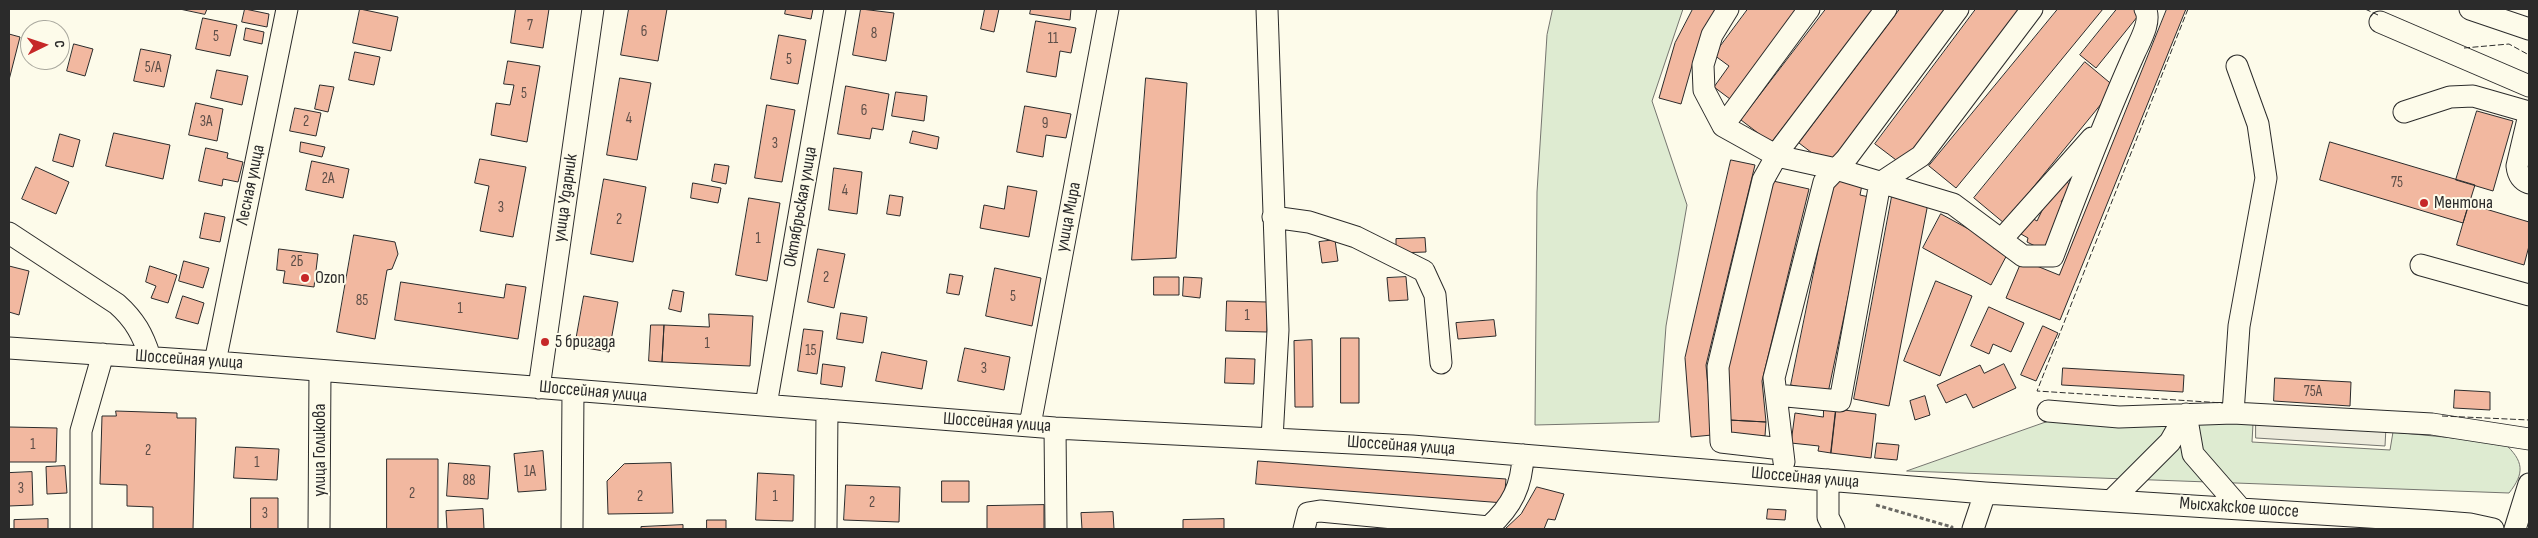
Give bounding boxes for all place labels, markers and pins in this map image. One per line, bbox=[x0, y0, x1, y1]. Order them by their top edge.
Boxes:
place label: Ментона bbox=[2434, 192, 2493, 214]
marker: Ментона bbox=[2418, 197, 2430, 209]
place label: Ozon bbox=[315, 267, 345, 289]
marker: Ozon bbox=[299, 272, 311, 284]
place label: 5 бригада bbox=[555, 331, 615, 353]
marker: 5 бригада bbox=[539, 336, 551, 348]

